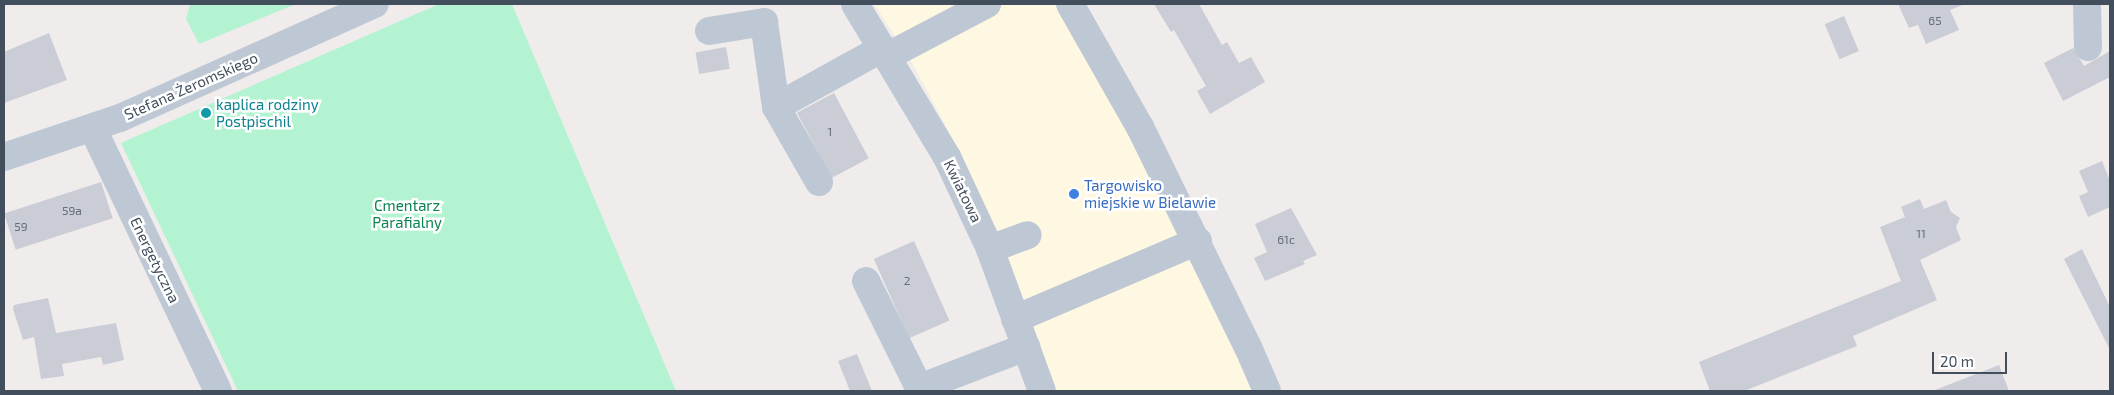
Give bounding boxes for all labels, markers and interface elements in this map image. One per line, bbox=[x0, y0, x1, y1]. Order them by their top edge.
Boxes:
house number: 65 bbox=[1928, 14, 1942, 28]
street label: Stefana Żeromskiego bbox=[121, 48, 261, 124]
place label: kaplica rodziny Postpischil bbox=[216, 95, 319, 130]
marker: kaplica rodziny Postpischil bbox=[200, 107, 212, 119]
house number: 1 bbox=[828, 125, 832, 139]
street label: Kwiatowa bbox=[940, 157, 986, 225]
place label: Targowisko miejskie w Bielawie bbox=[1084, 176, 1217, 211]
marker: Targowisko miejskie w Bielawie bbox=[1068, 188, 1080, 200]
park label: Cmentarz Parafialny bbox=[372, 196, 442, 231]
house number: 59a bbox=[62, 204, 82, 218]
street label: Energetyczna bbox=[127, 214, 183, 306]
house number: 59 bbox=[14, 220, 28, 234]
house number: 11 bbox=[1916, 227, 1926, 241]
house number: 61c bbox=[1277, 233, 1295, 247]
house number: 2 bbox=[904, 274, 910, 288]
scale bar bbox=[1934, 342, 2009, 374]
text: 20 m bbox=[1940, 352, 1974, 370]

